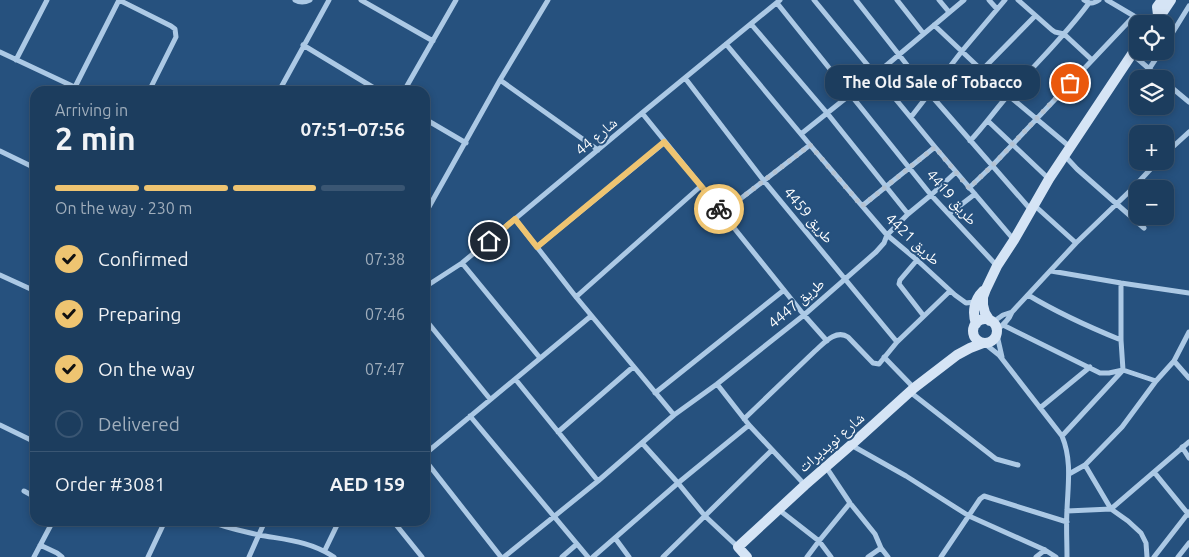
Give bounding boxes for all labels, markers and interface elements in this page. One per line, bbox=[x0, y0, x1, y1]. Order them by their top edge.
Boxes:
map controls bbox=[1129, 15, 1174, 225]
button: locate bbox=[1129, 15, 1174, 60]
pin bbox=[1049, 62, 1091, 104]
callout: The Old Sale of Tobacco bbox=[825, 66, 1040, 100]
icon: bag bbox=[1056, 69, 1084, 97]
button: layers bbox=[1129, 70, 1174, 115]
text: The Old Sale of Tobacco bbox=[843, 73, 1022, 91]
text: Arriving in bbox=[55, 101, 128, 119]
street label: شارع 44 bbox=[572, 114, 622, 160]
text: 07:51–07:56 bbox=[300, 118, 405, 140]
text: 2 min bbox=[55, 120, 136, 156]
button: + bbox=[1129, 125, 1174, 170]
street label: طريق 4419 bbox=[922, 166, 981, 230]
button: − bbox=[1129, 180, 1174, 225]
street label: طريق 4459 bbox=[779, 183, 837, 248]
courier bbox=[694, 184, 744, 234]
icon: bike bbox=[705, 195, 733, 223]
text: On the way · 230 m bbox=[55, 199, 192, 217]
street label: طريق 4421 bbox=[881, 210, 944, 270]
pin bbox=[468, 220, 510, 262]
icon: home bbox=[475, 227, 503, 255]
icon: check bbox=[55, 245, 83, 273]
text: Confirmed bbox=[98, 248, 189, 270]
text: 07:38 bbox=[365, 250, 405, 268]
street label: طريق 4447 bbox=[764, 275, 829, 333]
icon: check bbox=[55, 300, 83, 328]
text: Preparing bbox=[98, 303, 182, 325]
text: 07:46 bbox=[365, 305, 405, 323]
icon: check bbox=[55, 355, 83, 383]
text: On the way bbox=[98, 358, 195, 380]
text: 07:47 bbox=[365, 360, 405, 378]
street label: شارع نويديرات bbox=[795, 409, 869, 477]
text: Delivered bbox=[98, 413, 180, 435]
text: Order #3081 bbox=[55, 473, 165, 495]
text: AED 159 bbox=[330, 473, 405, 495]

